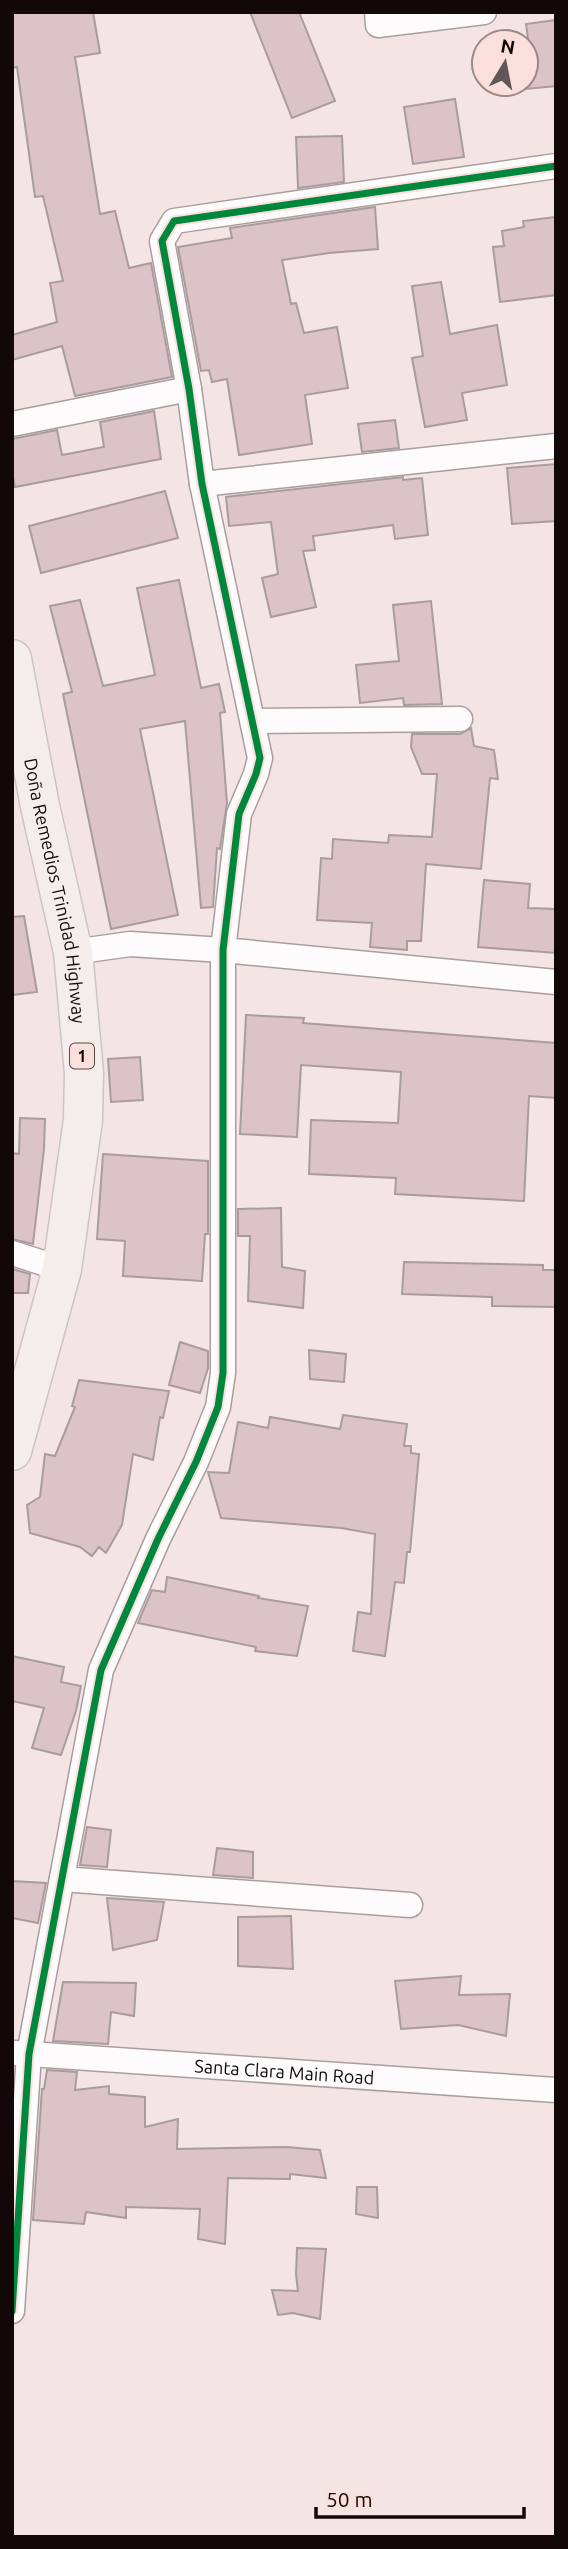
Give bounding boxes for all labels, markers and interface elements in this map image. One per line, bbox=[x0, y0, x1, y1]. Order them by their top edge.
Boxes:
north arrow bbox=[470, 28, 540, 98]
text: N bbox=[499, 34, 517, 58]
street label: Doña Remedios Trinidad Highway bbox=[21, 756, 89, 1025]
road number: 1 bbox=[70, 1044, 94, 1068]
street label: Santa Clara Main Road bbox=[194, 2055, 375, 2088]
scale bar bbox=[316, 2476, 524, 2520]
text: 50 m bbox=[326, 2487, 373, 2511]

